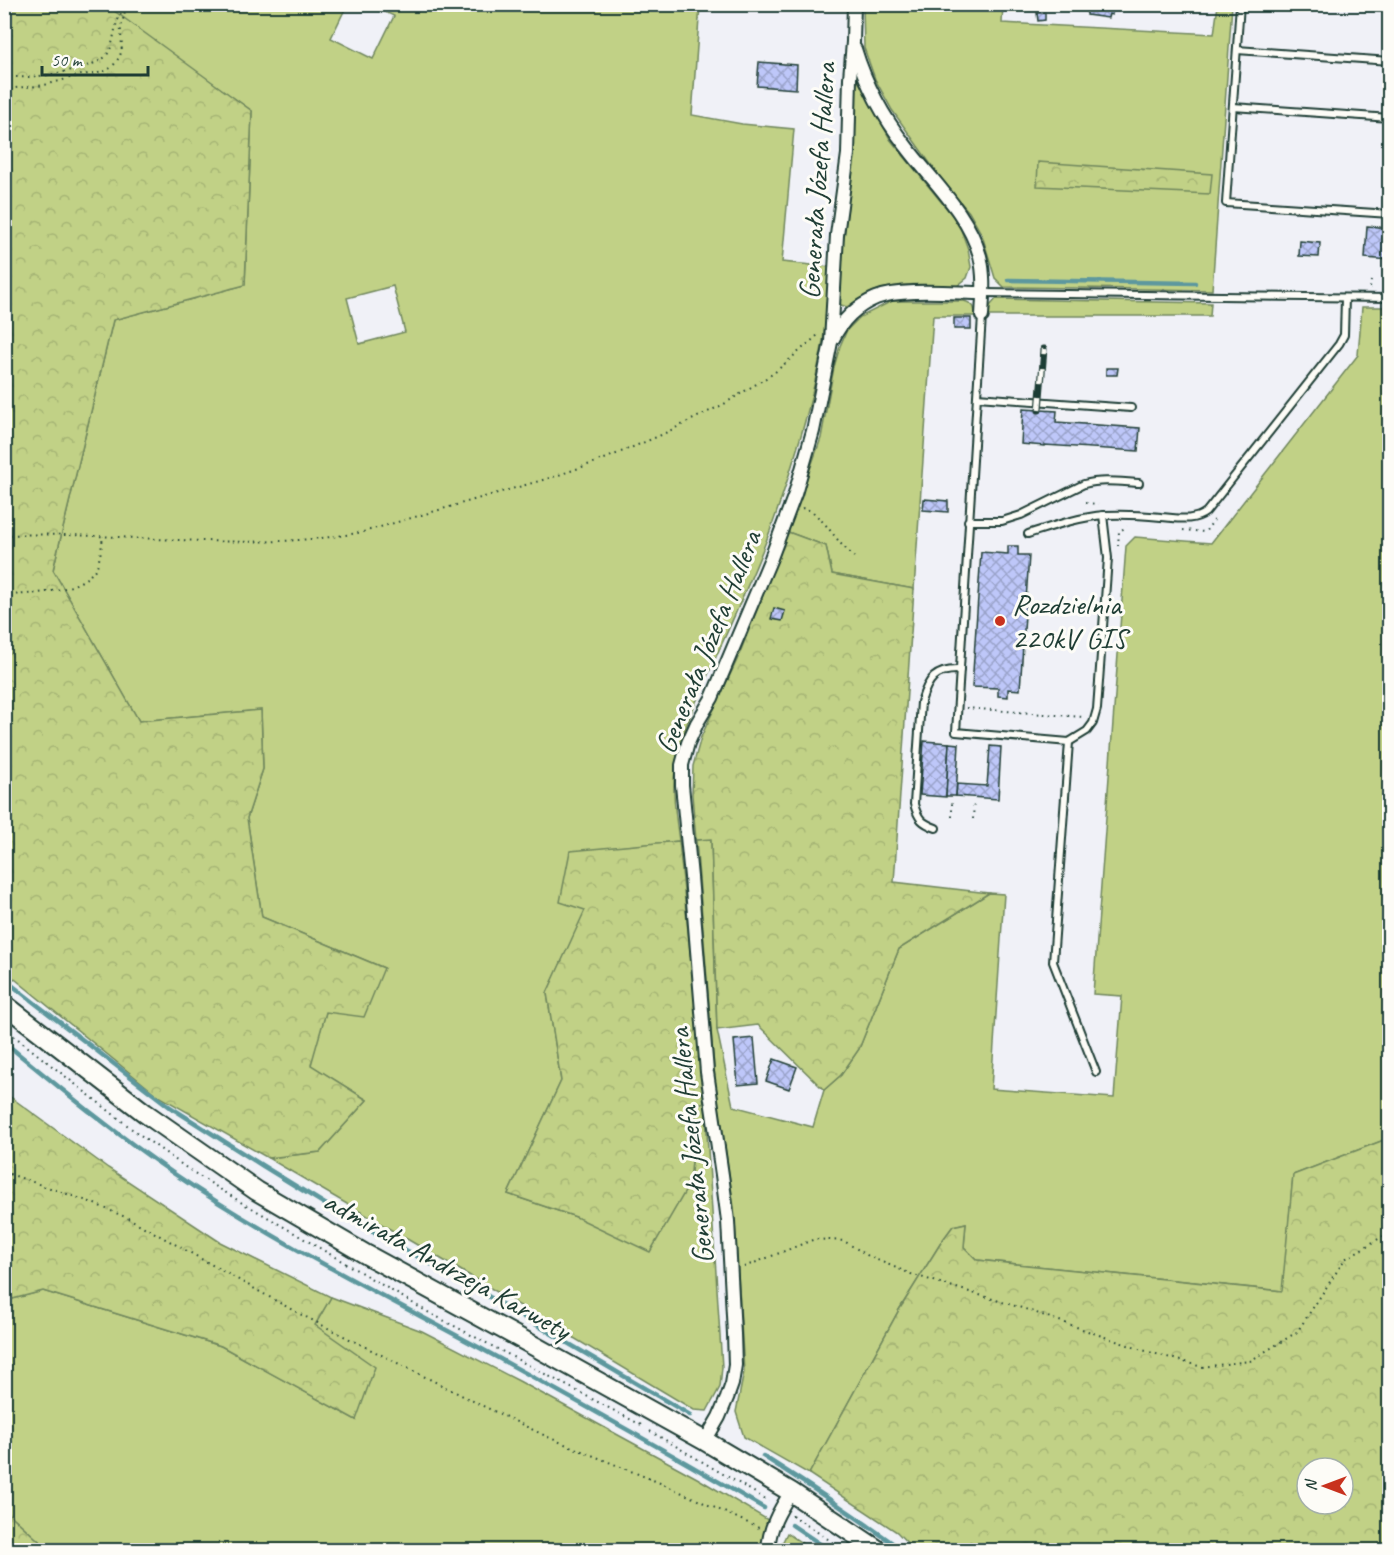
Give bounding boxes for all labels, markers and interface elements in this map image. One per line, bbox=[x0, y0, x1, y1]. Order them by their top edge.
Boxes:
scale bar bbox=[42, 39, 148, 77]
text: 50 m bbox=[51, 49, 84, 71]
street label: Generała Józefa Hallera bbox=[790, 60, 844, 300]
street label: Generała Józefa Hallera bbox=[646, 523, 771, 759]
place label: Rozdzielnia 220kV GIS bbox=[1012, 585, 1131, 657]
marker: Rozdzielnia 220kV GIS bbox=[993, 614, 1007, 628]
street label: Generała Józefa Hallera bbox=[660, 1024, 722, 1266]
street label: admirała Andrzeja Karwety bbox=[317, 1181, 580, 1350]
north arrow bbox=[1295, 1456, 1355, 1516]
text: N bbox=[1301, 1478, 1321, 1491]

